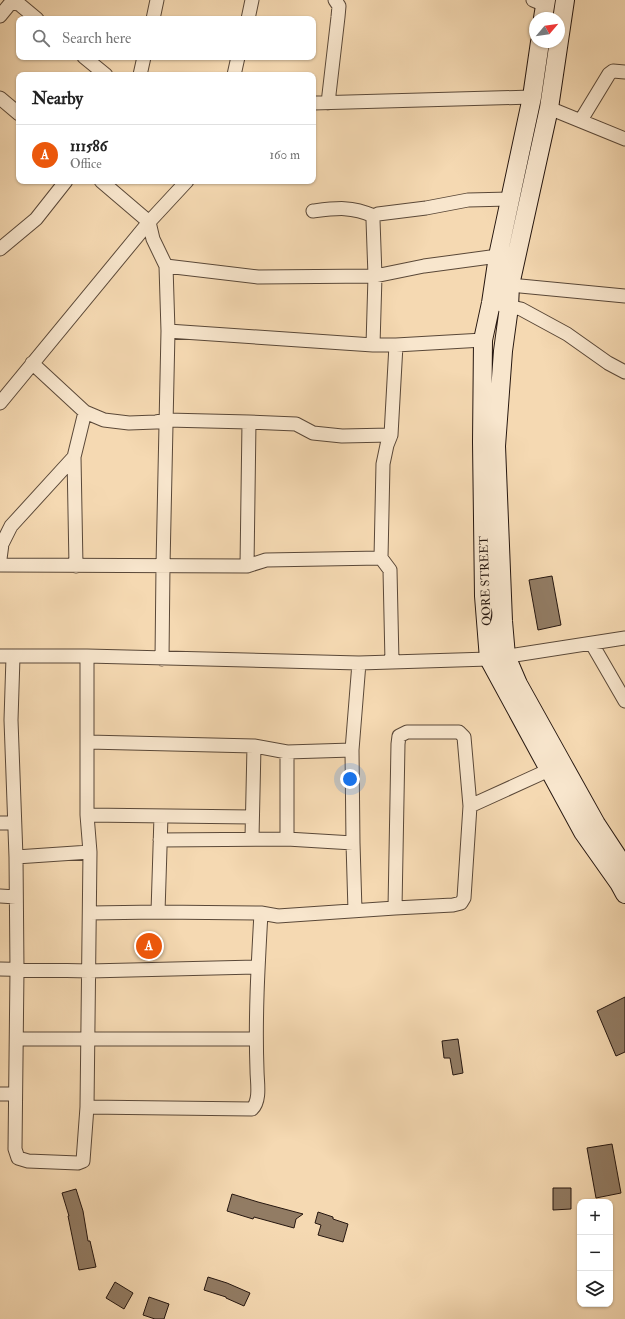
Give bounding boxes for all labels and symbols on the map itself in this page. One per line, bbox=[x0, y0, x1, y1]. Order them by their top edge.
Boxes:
north arrow bbox=[529, 12, 565, 48]
street label: QORE STREET bbox=[476, 536, 495, 626]
your location bbox=[340, 769, 360, 789]
pin: A bbox=[136, 931, 162, 961]

